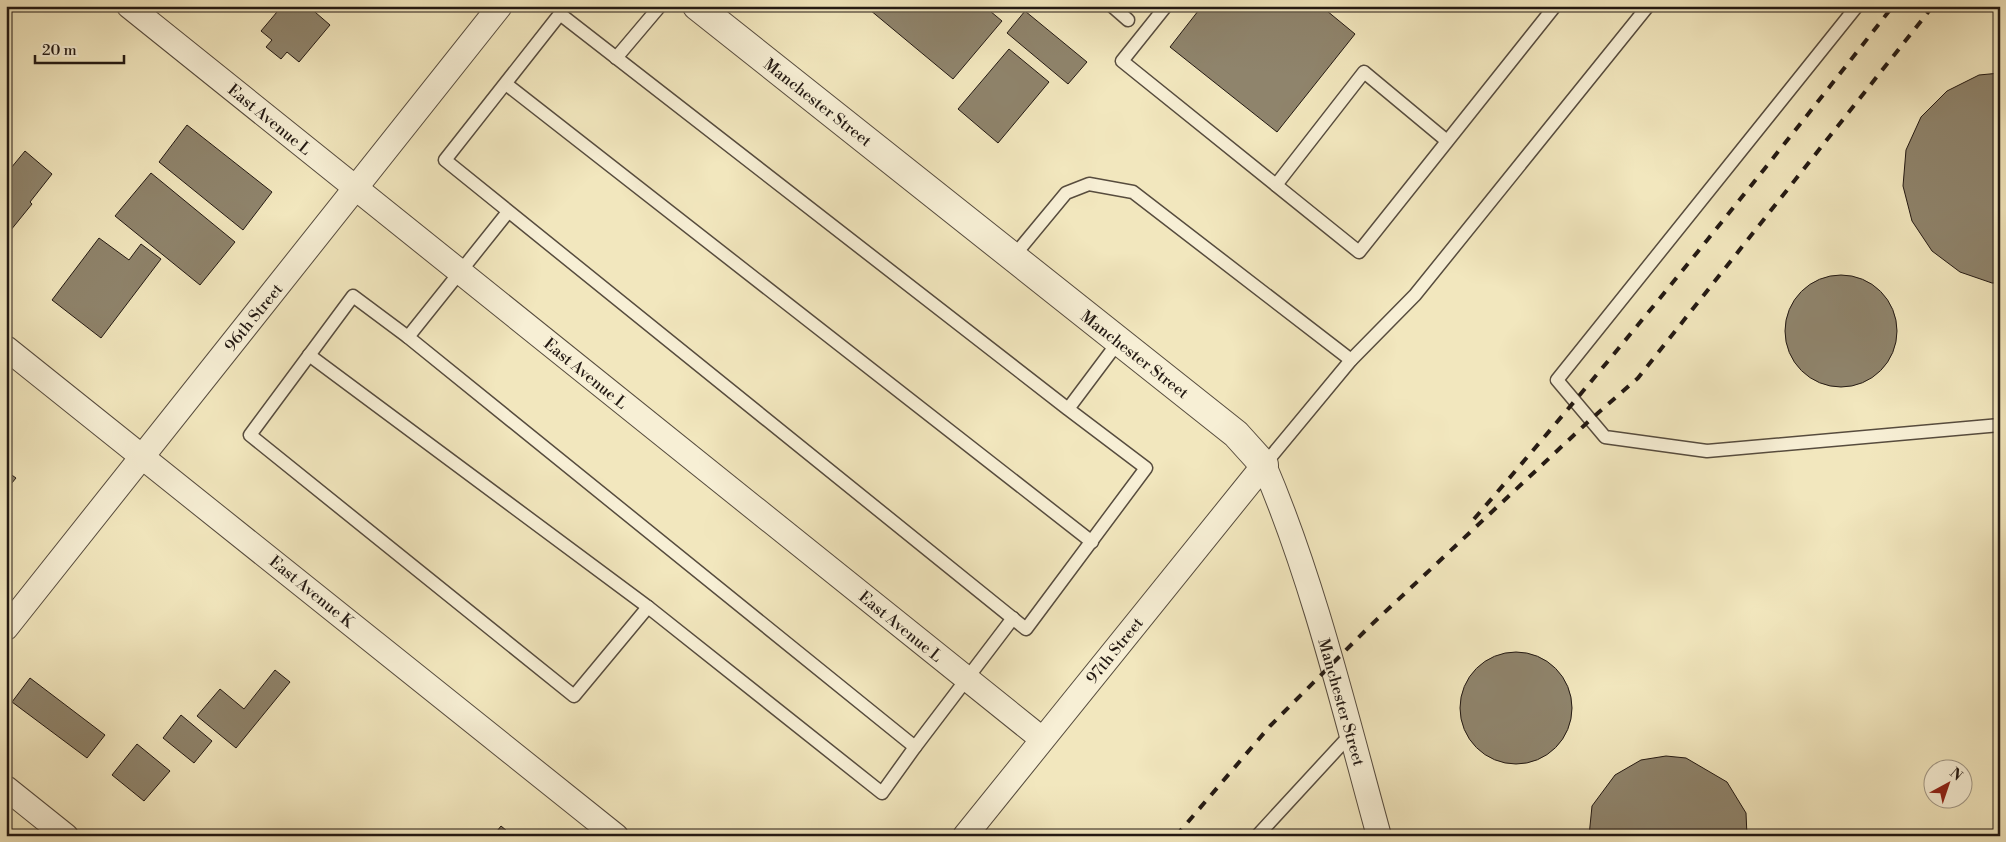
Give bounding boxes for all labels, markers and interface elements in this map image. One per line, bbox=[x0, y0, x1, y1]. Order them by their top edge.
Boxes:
scale bar bbox=[35, 32, 124, 64]
text: 20 m bbox=[42, 41, 77, 60]
street label: Manchester Street bbox=[759, 54, 876, 151]
street label: East Avenue L bbox=[223, 80, 316, 160]
street label: 96th Street bbox=[220, 279, 287, 356]
street label: Manchester Street bbox=[1076, 306, 1193, 403]
street label: East Avenue L bbox=[539, 334, 632, 414]
street label: East Avenue K bbox=[265, 552, 359, 633]
street label: East Avenue L bbox=[854, 587, 947, 667]
street label: 97th Street bbox=[1082, 613, 1148, 688]
street label: Manchester Street bbox=[1313, 636, 1369, 769]
north arrow bbox=[1924, 760, 1974, 810]
text: N bbox=[1946, 764, 1966, 785]

